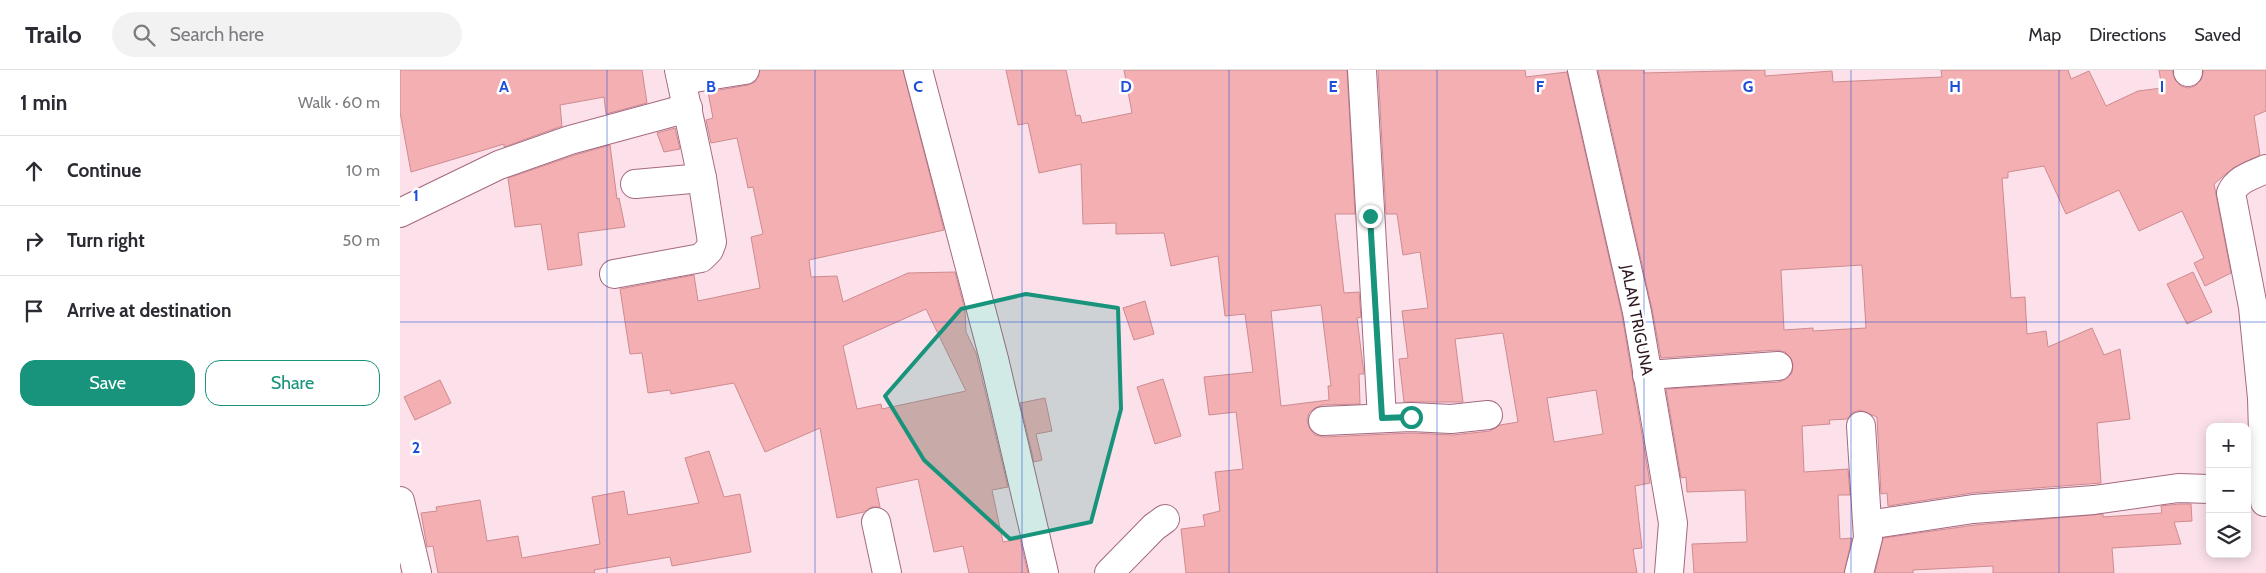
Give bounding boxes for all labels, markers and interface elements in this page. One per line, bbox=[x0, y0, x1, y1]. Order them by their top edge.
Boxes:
search box bbox=[112, 12, 462, 57]
text: Trailo bbox=[25, 20, 82, 49]
icon: search bbox=[130, 21, 158, 49]
text: Search here bbox=[170, 23, 264, 46]
text: Map bbox=[2028, 24, 2061, 46]
text: Directions bbox=[2089, 24, 2166, 46]
text: Saved bbox=[2194, 24, 2241, 46]
text: A bbox=[499, 77, 509, 96]
text: B bbox=[706, 77, 716, 96]
text: C bbox=[913, 77, 923, 96]
text: D bbox=[1120, 77, 1132, 96]
text: E bbox=[1328, 77, 1338, 96]
text: F bbox=[1536, 77, 1545, 96]
text: G bbox=[1743, 77, 1753, 96]
text: H bbox=[1949, 77, 1961, 96]
text: I bbox=[2160, 77, 2164, 96]
text: 1 min bbox=[20, 90, 67, 115]
text: Walk · 60 m bbox=[298, 93, 380, 112]
icon: ahead bbox=[20, 157, 48, 185]
text: Continue bbox=[67, 159, 141, 182]
text: 10 m bbox=[346, 161, 380, 180]
text: 1 bbox=[413, 186, 419, 205]
route end bbox=[1359, 205, 1382, 228]
icon: right bbox=[20, 227, 48, 255]
text: Turn right bbox=[67, 229, 145, 252]
text: 50 m bbox=[343, 231, 380, 250]
street label: JALAN TRIGUNA bbox=[1617, 262, 1657, 377]
icon: arrive bbox=[20, 297, 48, 325]
text: Arrive at destination bbox=[67, 299, 231, 322]
button: Save bbox=[20, 360, 195, 406]
button: Share bbox=[205, 360, 380, 406]
route start bbox=[1400, 406, 1423, 429]
map controls bbox=[2206, 423, 2251, 558]
button: + bbox=[2206, 423, 2251, 468]
text: 2 bbox=[412, 438, 420, 457]
button: − bbox=[2206, 468, 2251, 513]
button: layers bbox=[2206, 513, 2251, 558]

